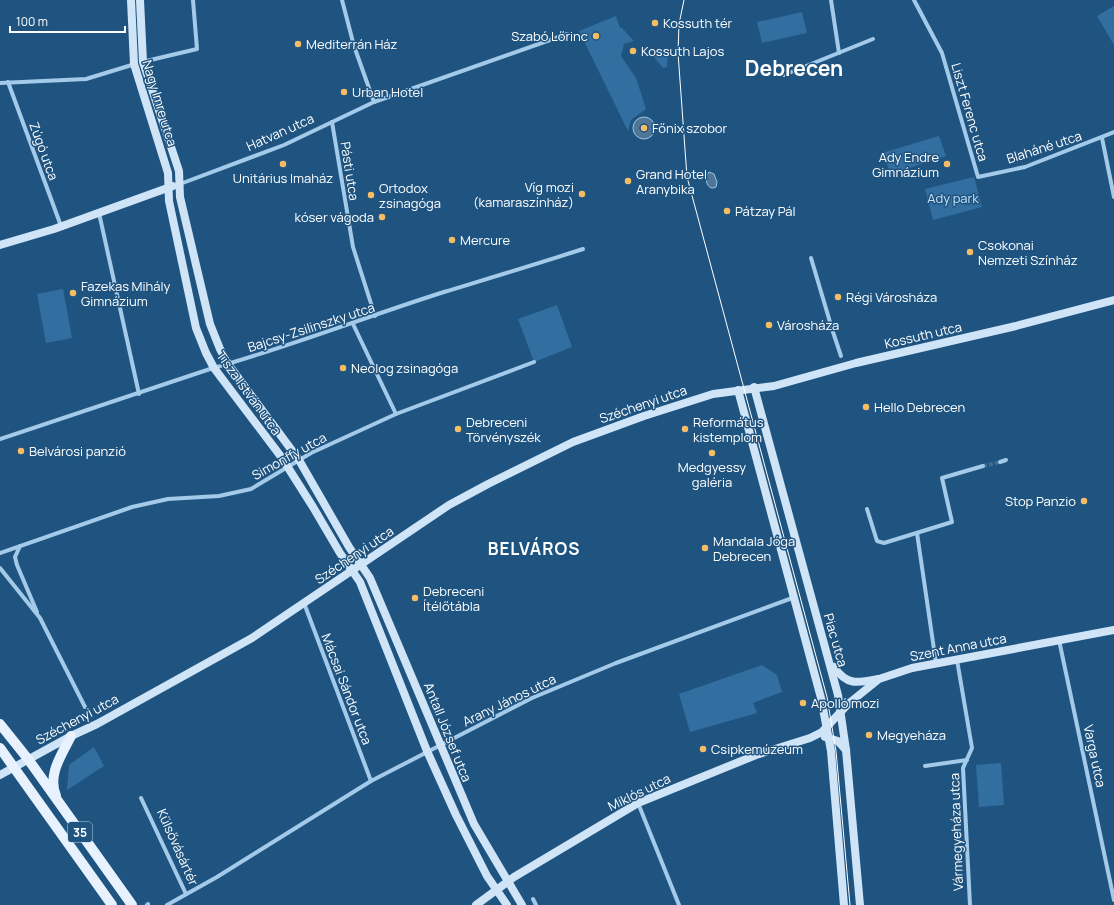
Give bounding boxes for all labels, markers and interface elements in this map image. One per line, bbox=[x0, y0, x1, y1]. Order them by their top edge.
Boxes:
scale bar bbox=[10, 8, 125, 34]
text: 100 m bbox=[16, 13, 48, 30]
place label: Kossuth tér bbox=[663, 14, 733, 32]
marker: Kossuth tér bbox=[650, 18, 660, 28]
place label: Szabó Lőrinc bbox=[511, 27, 588, 45]
marker: Szabó Lőrinc bbox=[591, 31, 601, 41]
place label: Mediterrán Ház bbox=[306, 35, 398, 53]
marker: Mediterrán Ház bbox=[293, 39, 303, 49]
place label: Kossuth Lajos bbox=[641, 42, 724, 60]
marker: Kossuth Lajos bbox=[628, 46, 638, 56]
district label: Debrecen bbox=[745, 54, 843, 82]
street label: Nagy Imre utca bbox=[138, 58, 182, 148]
street label: Liszt Ferenc utca bbox=[947, 61, 993, 163]
place label: Urban Hotel bbox=[352, 83, 423, 101]
marker: Urban Hotel bbox=[339, 87, 349, 97]
street label: Hatvan utca bbox=[243, 109, 317, 155]
street label: Zúgó utca bbox=[25, 119, 63, 183]
place label: Főnix szobor bbox=[652, 119, 728, 137]
marker: Főnix szobor bbox=[639, 123, 649, 133]
street label: Blaháné utca bbox=[1004, 126, 1084, 168]
street label: Pásti utca bbox=[336, 140, 364, 202]
place label: Ady Endre Gimnázium bbox=[872, 148, 939, 181]
marker: Unitárius Imaház bbox=[278, 159, 288, 169]
marker: Ady Endre Gimnázium bbox=[942, 159, 952, 169]
place label: Grand Hotel Aranybika bbox=[636, 165, 707, 198]
place label: Unitárius Imaház bbox=[233, 169, 333, 187]
marker: Grand Hotel Aranybika bbox=[623, 176, 633, 186]
place label: Víg mozi (kamaraszínház) bbox=[473, 178, 574, 211]
place label: Ortodox zsinagóga bbox=[379, 179, 441, 212]
marker: Víg mozi (kamaraszínház) bbox=[577, 189, 587, 199]
park label: Ady park bbox=[927, 189, 979, 207]
marker: Ortodox zsinagóga bbox=[366, 190, 376, 200]
place label: Pátzay Pál bbox=[735, 202, 796, 220]
marker: Pátzay Pál bbox=[722, 206, 732, 216]
place label: kóser vágoda bbox=[295, 208, 374, 226]
marker: kóser vágoda bbox=[377, 212, 387, 222]
place label: Mercure bbox=[460, 231, 511, 249]
marker: Mercure bbox=[447, 235, 457, 245]
place label: Csokonai Nemzeti Színház bbox=[978, 236, 1078, 269]
marker: Csokonai Nemzeti Színház bbox=[965, 247, 975, 257]
place label: Fazekas Mihály Gimnázium bbox=[81, 277, 171, 310]
marker: Fazekas Mihály Gimnázium bbox=[68, 288, 78, 298]
place label: Régi Városháza bbox=[846, 288, 937, 306]
marker: Régi Városháza bbox=[833, 292, 843, 302]
street label: Bajcsy-Zsilinszky utca bbox=[245, 298, 377, 356]
place label: Városháza bbox=[777, 316, 839, 334]
street label: Kossuth utca bbox=[883, 317, 963, 353]
marker: Városháza bbox=[764, 320, 774, 330]
street label: Tisza István utca bbox=[212, 347, 286, 439]
place label: Neolog zsinagóga bbox=[351, 359, 458, 377]
marker: Neolog zsinagóga bbox=[338, 363, 348, 373]
street label: Széchenyi utca bbox=[597, 381, 689, 427]
place label: Hello Debrecen bbox=[874, 398, 965, 416]
marker: Hello Debrecen bbox=[861, 402, 871, 412]
place label: Debreceni Törvényszék bbox=[466, 413, 541, 446]
place label: Református kistemplom bbox=[693, 413, 764, 446]
marker: Debreceni Törvényszék bbox=[453, 424, 463, 434]
marker: Református kistemplom bbox=[680, 424, 690, 434]
street label: Simonffy utca bbox=[249, 428, 329, 484]
place label: Belvárosi panzió bbox=[29, 442, 126, 460]
marker: Belvárosi panzió bbox=[16, 446, 26, 456]
marker: Medgyessy galéria bbox=[707, 448, 717, 458]
place label: Medgyessy galéria bbox=[678, 458, 746, 491]
place label: Stop Panzio bbox=[1005, 492, 1076, 510]
marker: Stop Panzio bbox=[1079, 496, 1089, 506]
street label: Széchenyi utca bbox=[311, 522, 397, 588]
place label: Mandala Jóga Debrecen bbox=[713, 532, 795, 565]
district label: BELVÁROS bbox=[488, 537, 580, 560]
marker: Mandala Jóga Debrecen bbox=[700, 543, 710, 553]
place label: Debreceni Ítélőtábla bbox=[423, 582, 484, 615]
marker: Debreceni Ítélőtábla bbox=[410, 593, 420, 603]
street label: Piac utca bbox=[820, 611, 852, 669]
street label: Szent Anna utca bbox=[908, 629, 1008, 665]
street label: Mácsai Sándor utca bbox=[318, 631, 376, 747]
street label: Arany János utca bbox=[459, 670, 559, 730]
street label: Antall József utca bbox=[420, 679, 476, 785]
street label: Széchenyi utca bbox=[32, 690, 122, 748]
place label: Apolló mozi bbox=[811, 694, 879, 712]
marker: Apolló mozi bbox=[798, 698, 808, 708]
street label: Varga utca bbox=[1080, 723, 1110, 789]
place label: Megyeháza bbox=[877, 726, 946, 744]
marker: Megyeháza bbox=[864, 730, 874, 740]
place label: Csipkemúzeum bbox=[711, 740, 803, 758]
marker: Csipkemúzeum bbox=[698, 744, 708, 754]
street label: Miklós utca bbox=[605, 769, 673, 815]
street label: Vármegyeháza utca bbox=[945, 773, 967, 891]
street label: Külsővásártér bbox=[153, 806, 203, 888]
road number: 35 bbox=[68, 822, 92, 842]

